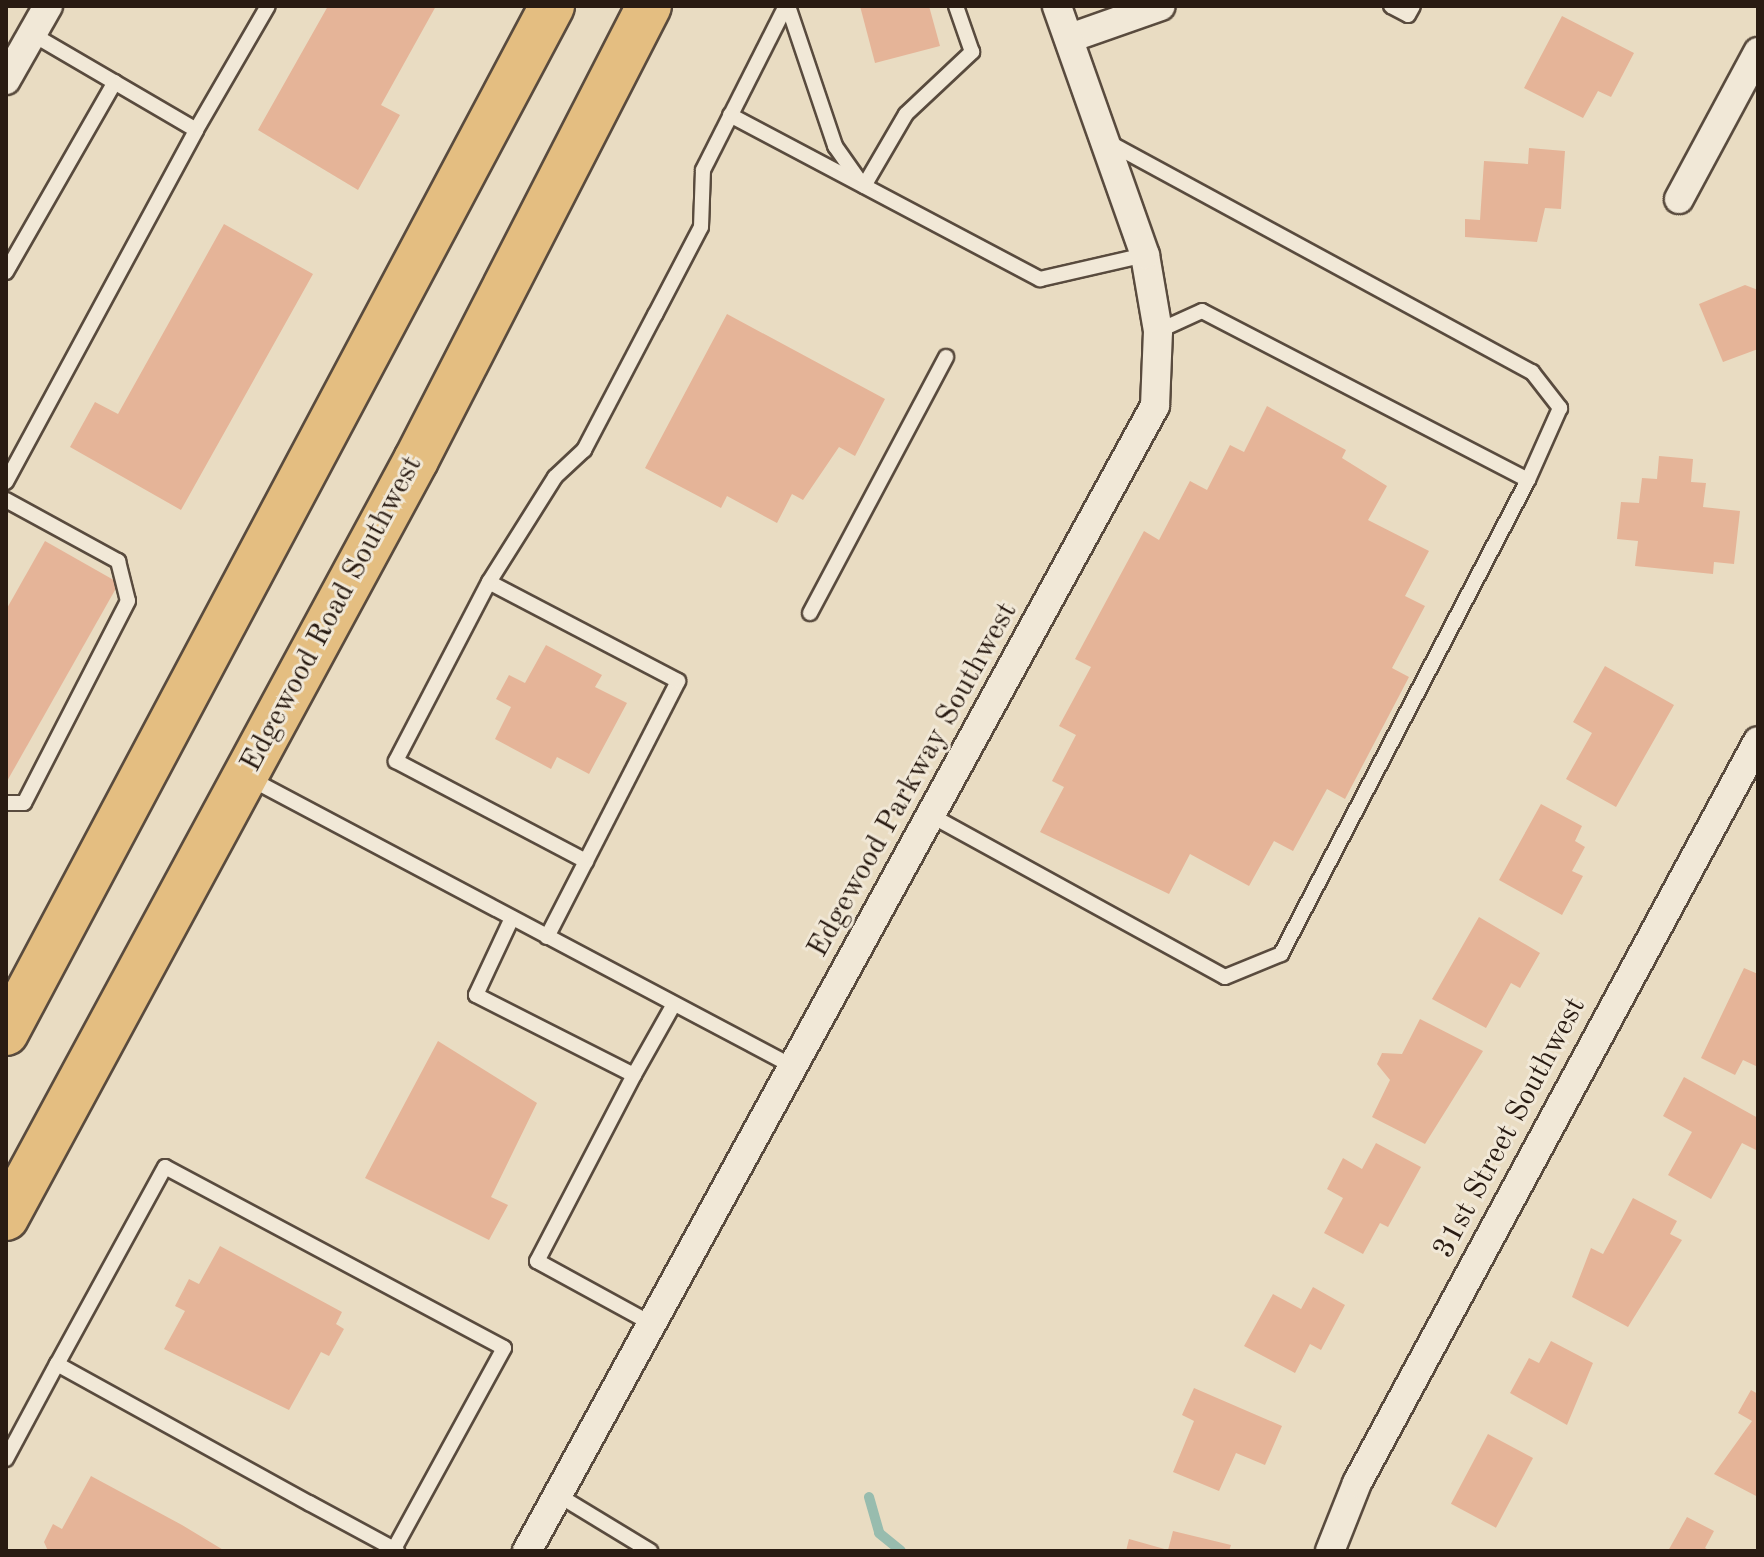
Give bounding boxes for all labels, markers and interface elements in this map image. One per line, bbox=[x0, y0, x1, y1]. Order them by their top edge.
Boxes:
street label: Edgewood Road Southwest bbox=[233, 450, 431, 778]
street label: Edgewood Parkway Southwest bbox=[800, 596, 1026, 964]
street label: 31st Street Southwest bbox=[1426, 991, 1594, 1265]

